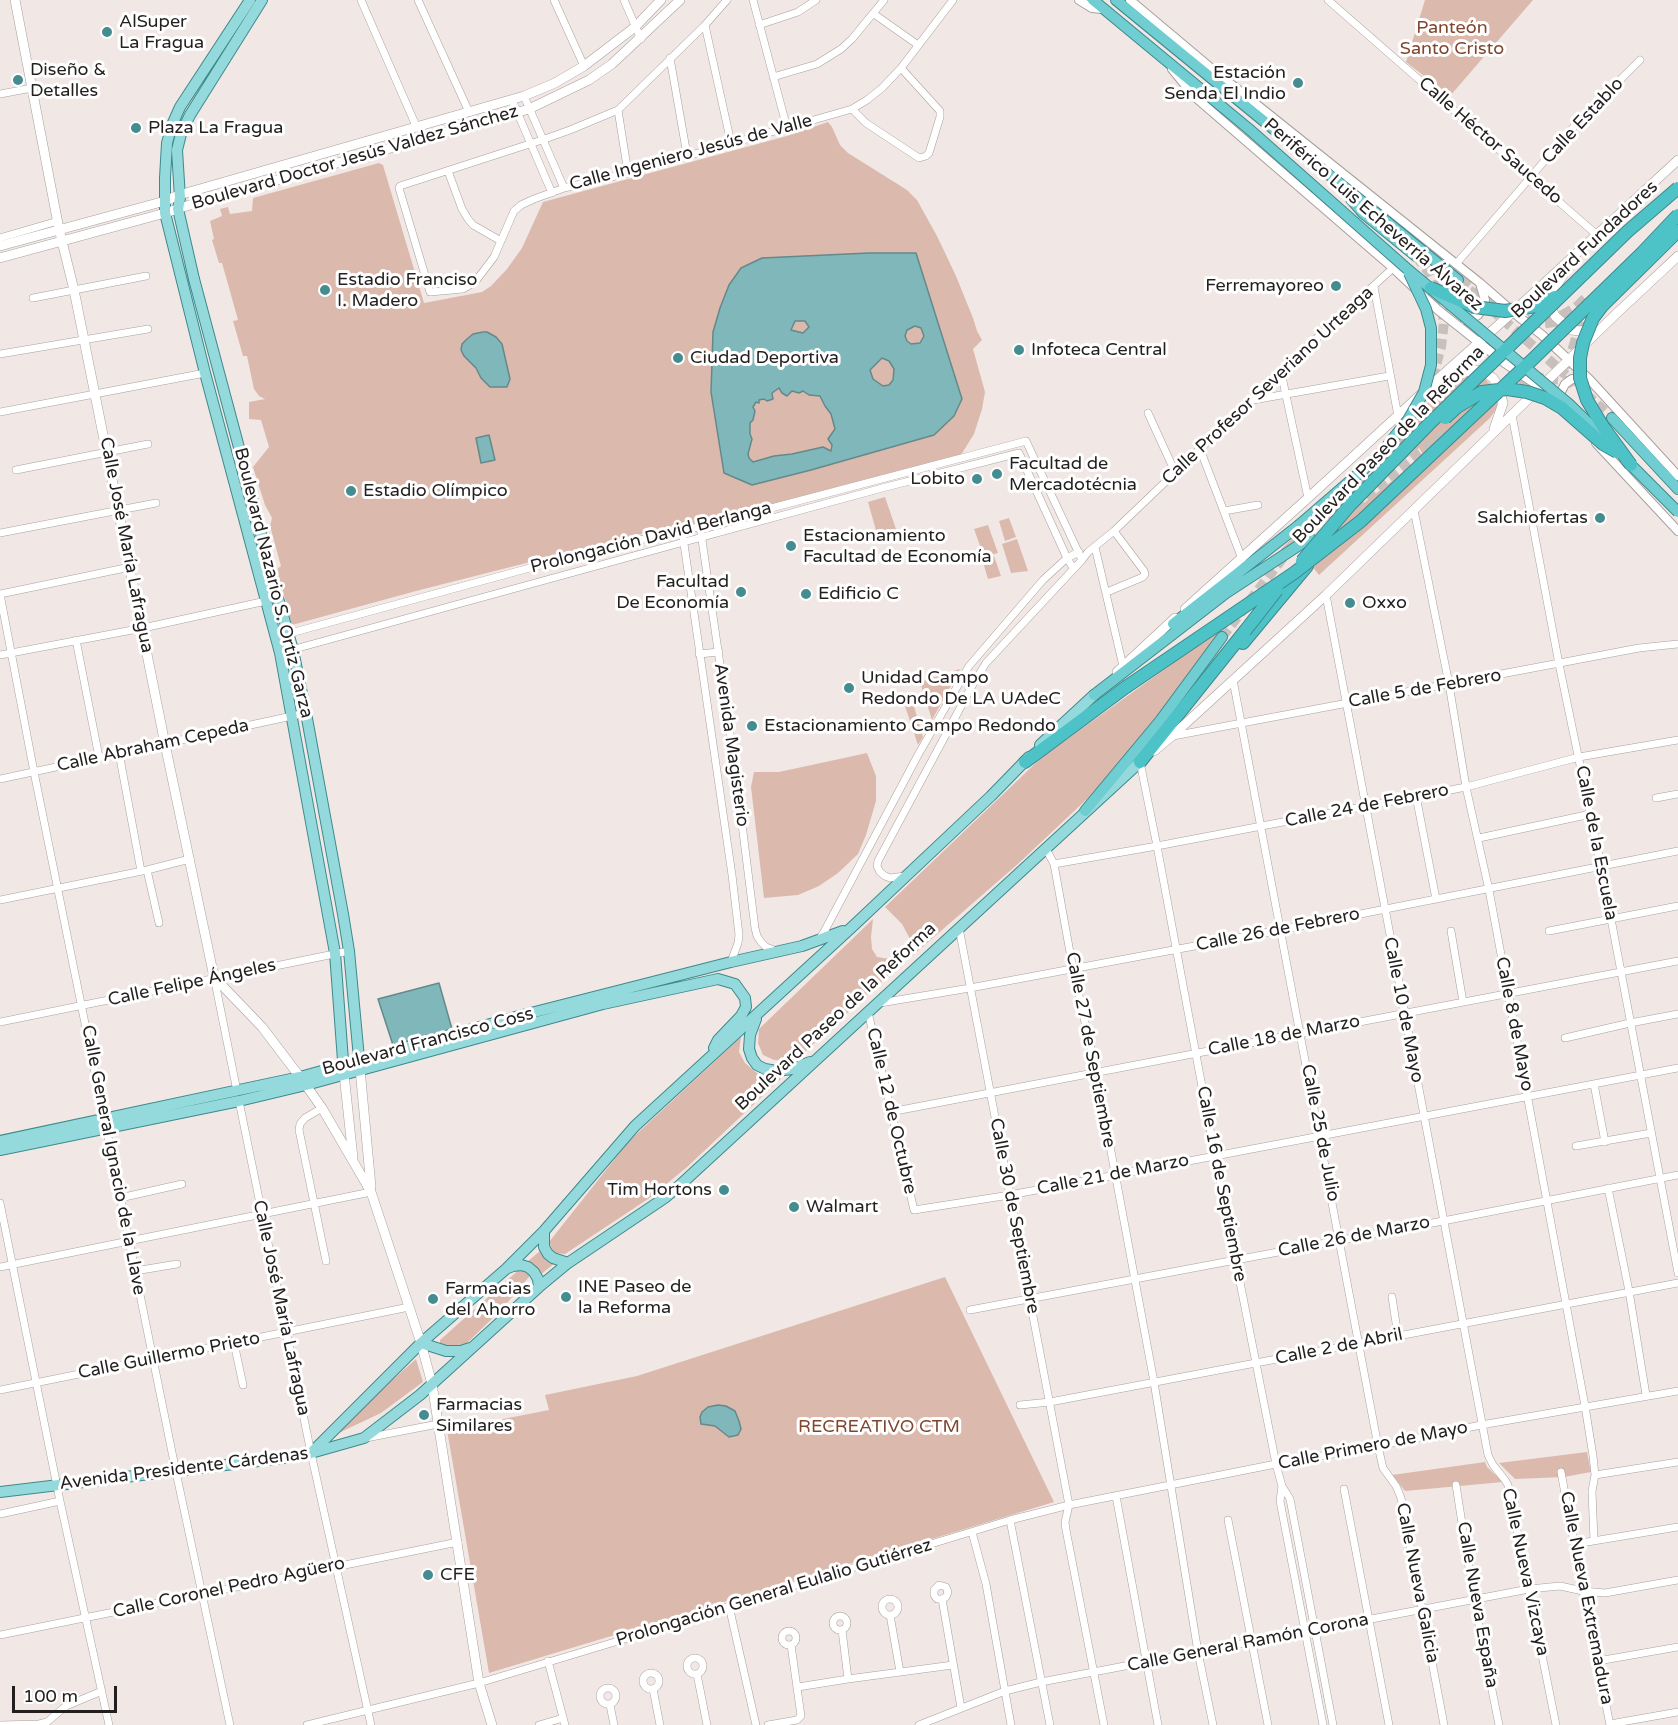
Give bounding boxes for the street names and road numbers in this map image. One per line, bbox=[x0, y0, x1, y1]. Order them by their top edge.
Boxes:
street label: Calle Héctor Saucedo bbox=[1414, 73, 1566, 209]
street label: Calle Establo bbox=[1538, 73, 1628, 169]
street label: Boulevard Doctor Jesús Valdez Sánchez bbox=[189, 101, 521, 215]
street label: Calle Ingeniero Jesús de Valle bbox=[567, 110, 815, 196]
street label: Periférico Luis Echeverría Álvarez bbox=[1259, 114, 1487, 316]
street label: Boulevard Fundadores bbox=[1507, 176, 1663, 324]
street label: Calle Profesor Severiano Urteaga bbox=[1158, 282, 1378, 490]
street label: Boulevard Paseo de la Reforma bbox=[1289, 342, 1489, 548]
street label: Calle José María Lafragua bbox=[94, 435, 158, 655]
street label: Boulevard Nazario S. Ortiz Garza bbox=[229, 445, 317, 721]
street label: Prolongación David Berlanga bbox=[528, 498, 774, 578]
street label: Avenida Magisterio bbox=[709, 662, 753, 828]
street label: Calle 5 de Febrero bbox=[1347, 665, 1503, 713]
street label: Calle Abraham Cepeda bbox=[55, 715, 251, 777]
street label: Calle de la Escuela bbox=[1570, 764, 1622, 922]
street label: Calle 24 de Febrero bbox=[1283, 780, 1451, 832]
street label: Calle 26 de Febrero bbox=[1194, 904, 1362, 956]
street label: Boulevard Paseo de la Reforma bbox=[731, 918, 941, 1116]
street label: Calle 10 de Mayo bbox=[1378, 935, 1428, 1085]
street label: Calle 27 de Septiembre bbox=[1060, 950, 1120, 1150]
street label: Calle Felipe Ángeles bbox=[106, 955, 278, 1011]
street label: Calle 8 de Mayo bbox=[1490, 955, 1538, 1093]
street label: Boulevard Francisco Coss bbox=[320, 1003, 536, 1081]
street label: Calle 18 de Marzo bbox=[1206, 1011, 1362, 1061]
street label: Calle General Ignacio de la Llave bbox=[76, 1023, 150, 1297]
street label: Calle 12 de Octubre bbox=[861, 1026, 921, 1196]
street label: Calle 25 de Julio bbox=[1296, 1063, 1344, 1203]
street label: Calle 16 de Septiembre bbox=[1191, 1084, 1251, 1284]
street label: Calle 30 de Septiembre bbox=[984, 1116, 1044, 1316]
street label: Calle 21 de Marzo bbox=[1035, 1150, 1191, 1200]
street label: Calle José María Lafragua bbox=[248, 1198, 314, 1418]
street label: Calle 26 de Marzo bbox=[1276, 1212, 1432, 1262]
street label: Calle 2 de Abril bbox=[1274, 1324, 1404, 1370]
street label: Calle Guillermo Prieto bbox=[76, 1328, 262, 1384]
street label: Calle Primero de Mayo bbox=[1276, 1417, 1470, 1475]
street label: Avenida Presidente Cárdenas bbox=[58, 1443, 310, 1495]
street label: Calle Nueva Vizcaya bbox=[1497, 1486, 1553, 1658]
street label: Calle Nueva Extremadura bbox=[1555, 1490, 1617, 1706]
street label: Calle Nueva Galicia bbox=[1391, 1501, 1443, 1665]
street label: Calle Nueva España bbox=[1452, 1520, 1502, 1690]
street label: Prolongación General Eulalio Gutiérrez bbox=[613, 1535, 935, 1651]
street label: Calle Coronel Pedro Agüero bbox=[111, 1553, 347, 1623]
street label: Calle General Ramón Corona bbox=[1125, 1609, 1371, 1677]

